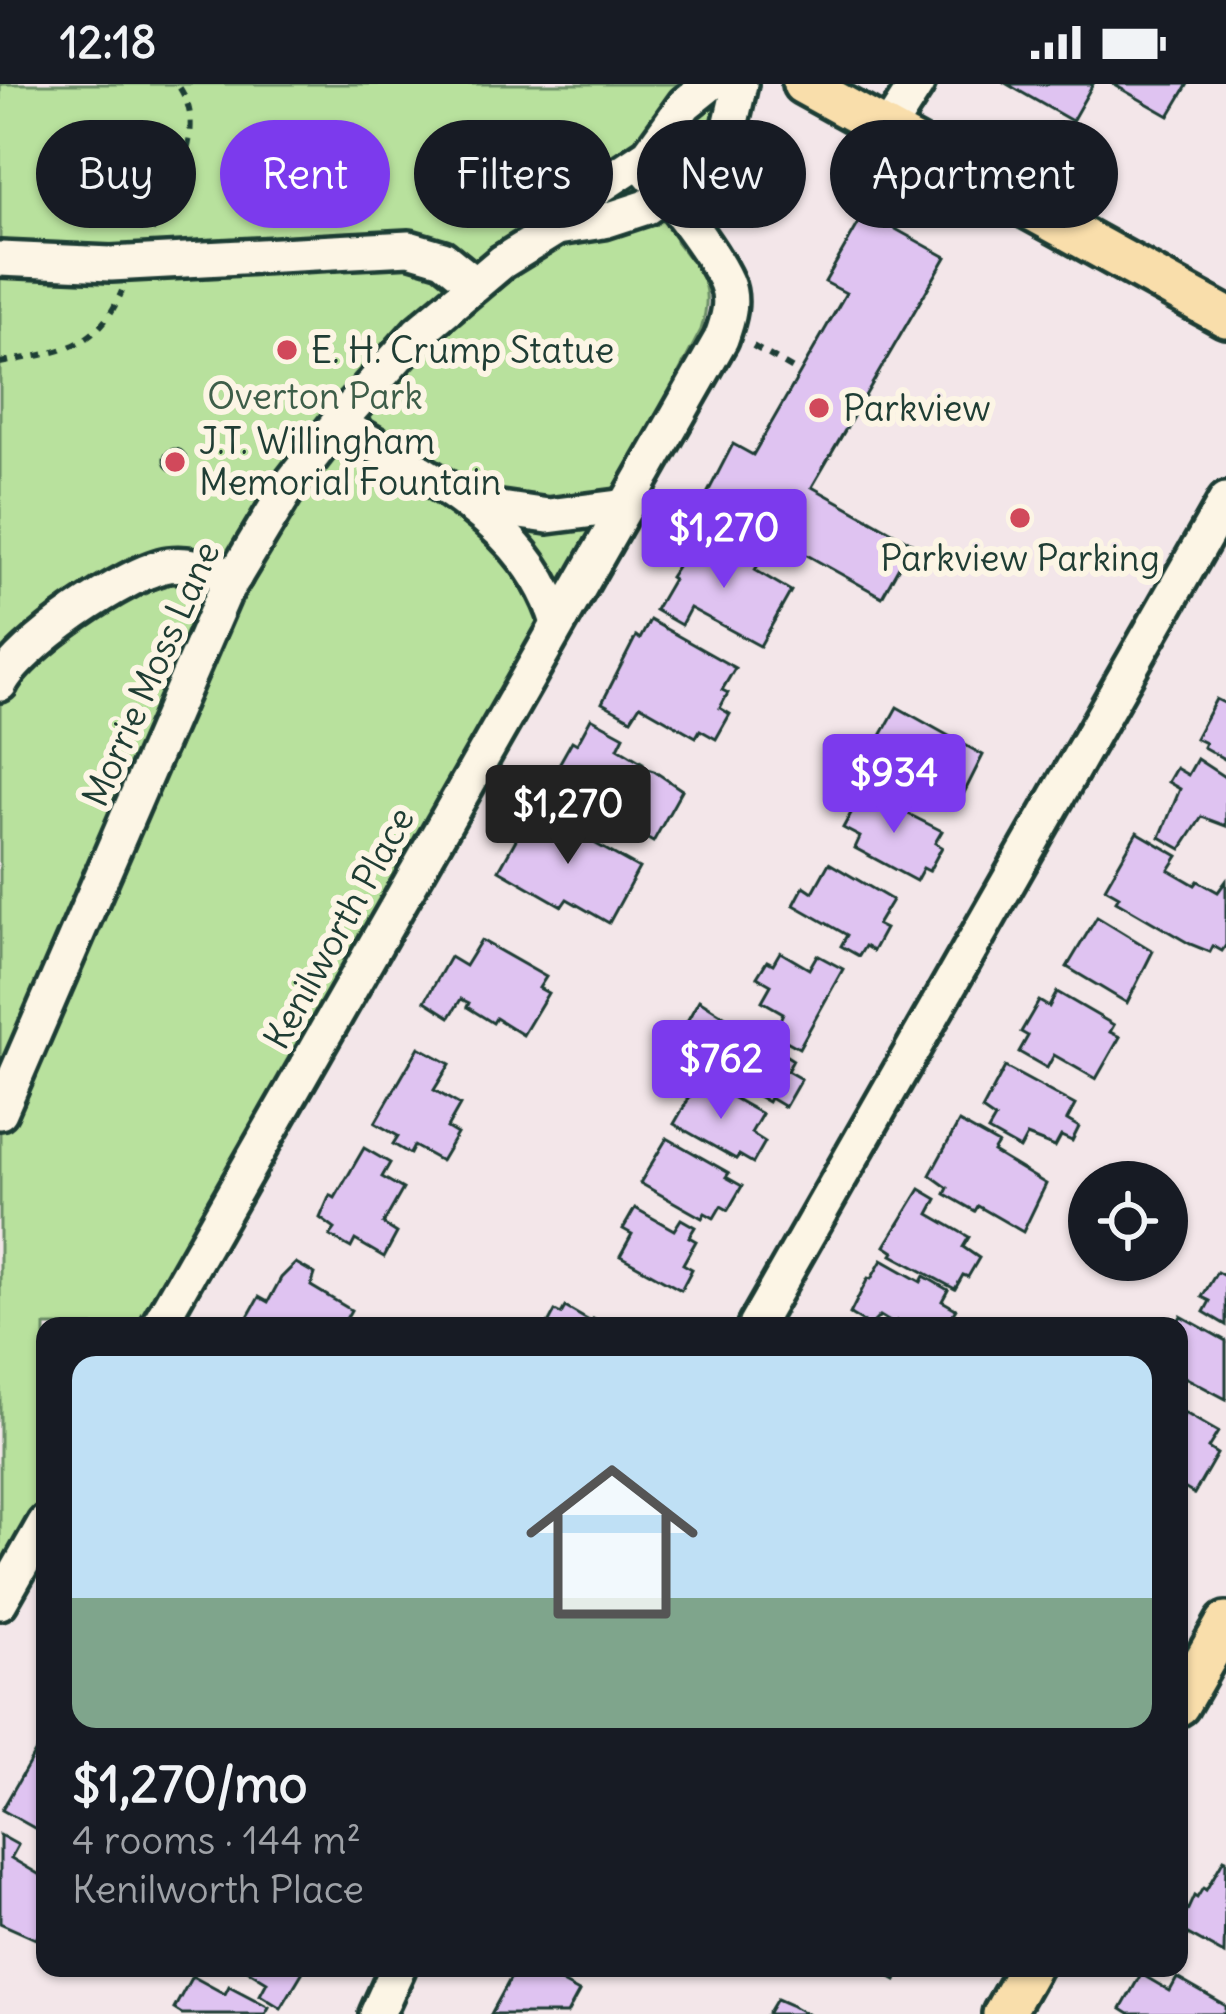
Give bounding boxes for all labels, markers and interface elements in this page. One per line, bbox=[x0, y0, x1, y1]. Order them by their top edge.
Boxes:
text: 12:18 bbox=[60, 14, 156, 70]
chip: Buy bbox=[36, 120, 196, 228]
chip: Rent bbox=[220, 120, 390, 228]
chip: Filters bbox=[414, 120, 613, 228]
chip: New bbox=[637, 120, 806, 228]
chip: Apartment bbox=[830, 120, 1118, 228]
place label: E. H. Crump Statue bbox=[311, 328, 614, 373]
marker: E. H. Crump Statue bbox=[274, 337, 300, 363]
park label: Overton Park bbox=[207, 374, 423, 419]
place label: Parkview bbox=[843, 386, 991, 431]
marker: Parkview bbox=[806, 395, 832, 421]
place label: J.T. Willingham Memorial Fountain bbox=[199, 419, 501, 505]
marker: J.T. Willingham Memorial Fountain bbox=[162, 449, 188, 475]
pin: $1,270 bbox=[626, 489, 822, 591]
text: $1,270 bbox=[669, 503, 779, 552]
marker: Parkview Parking bbox=[1007, 505, 1033, 531]
street label: Morrie Moss Lane bbox=[72, 535, 230, 813]
place label: Parkview Parking bbox=[880, 536, 1160, 581]
pin: $934 bbox=[823, 734, 965, 836]
text: $934 bbox=[850, 748, 938, 797]
pin: $1,270 bbox=[470, 765, 666, 867]
text: $1,270 bbox=[513, 779, 623, 828]
street label: Kenilworth Place bbox=[254, 799, 424, 1057]
pin: $762 bbox=[650, 1020, 792, 1122]
text: $762 bbox=[679, 1034, 763, 1083]
map controls bbox=[1068, 1161, 1188, 1281]
button: locate bbox=[1068, 1161, 1188, 1281]
icon: home bbox=[504, 1434, 720, 1650]
text: $1,270/mo bbox=[72, 1752, 308, 1816]
text: 4 rooms · 144 m² bbox=[72, 1816, 361, 1865]
text: Kenilworth Place bbox=[72, 1865, 364, 1914]

